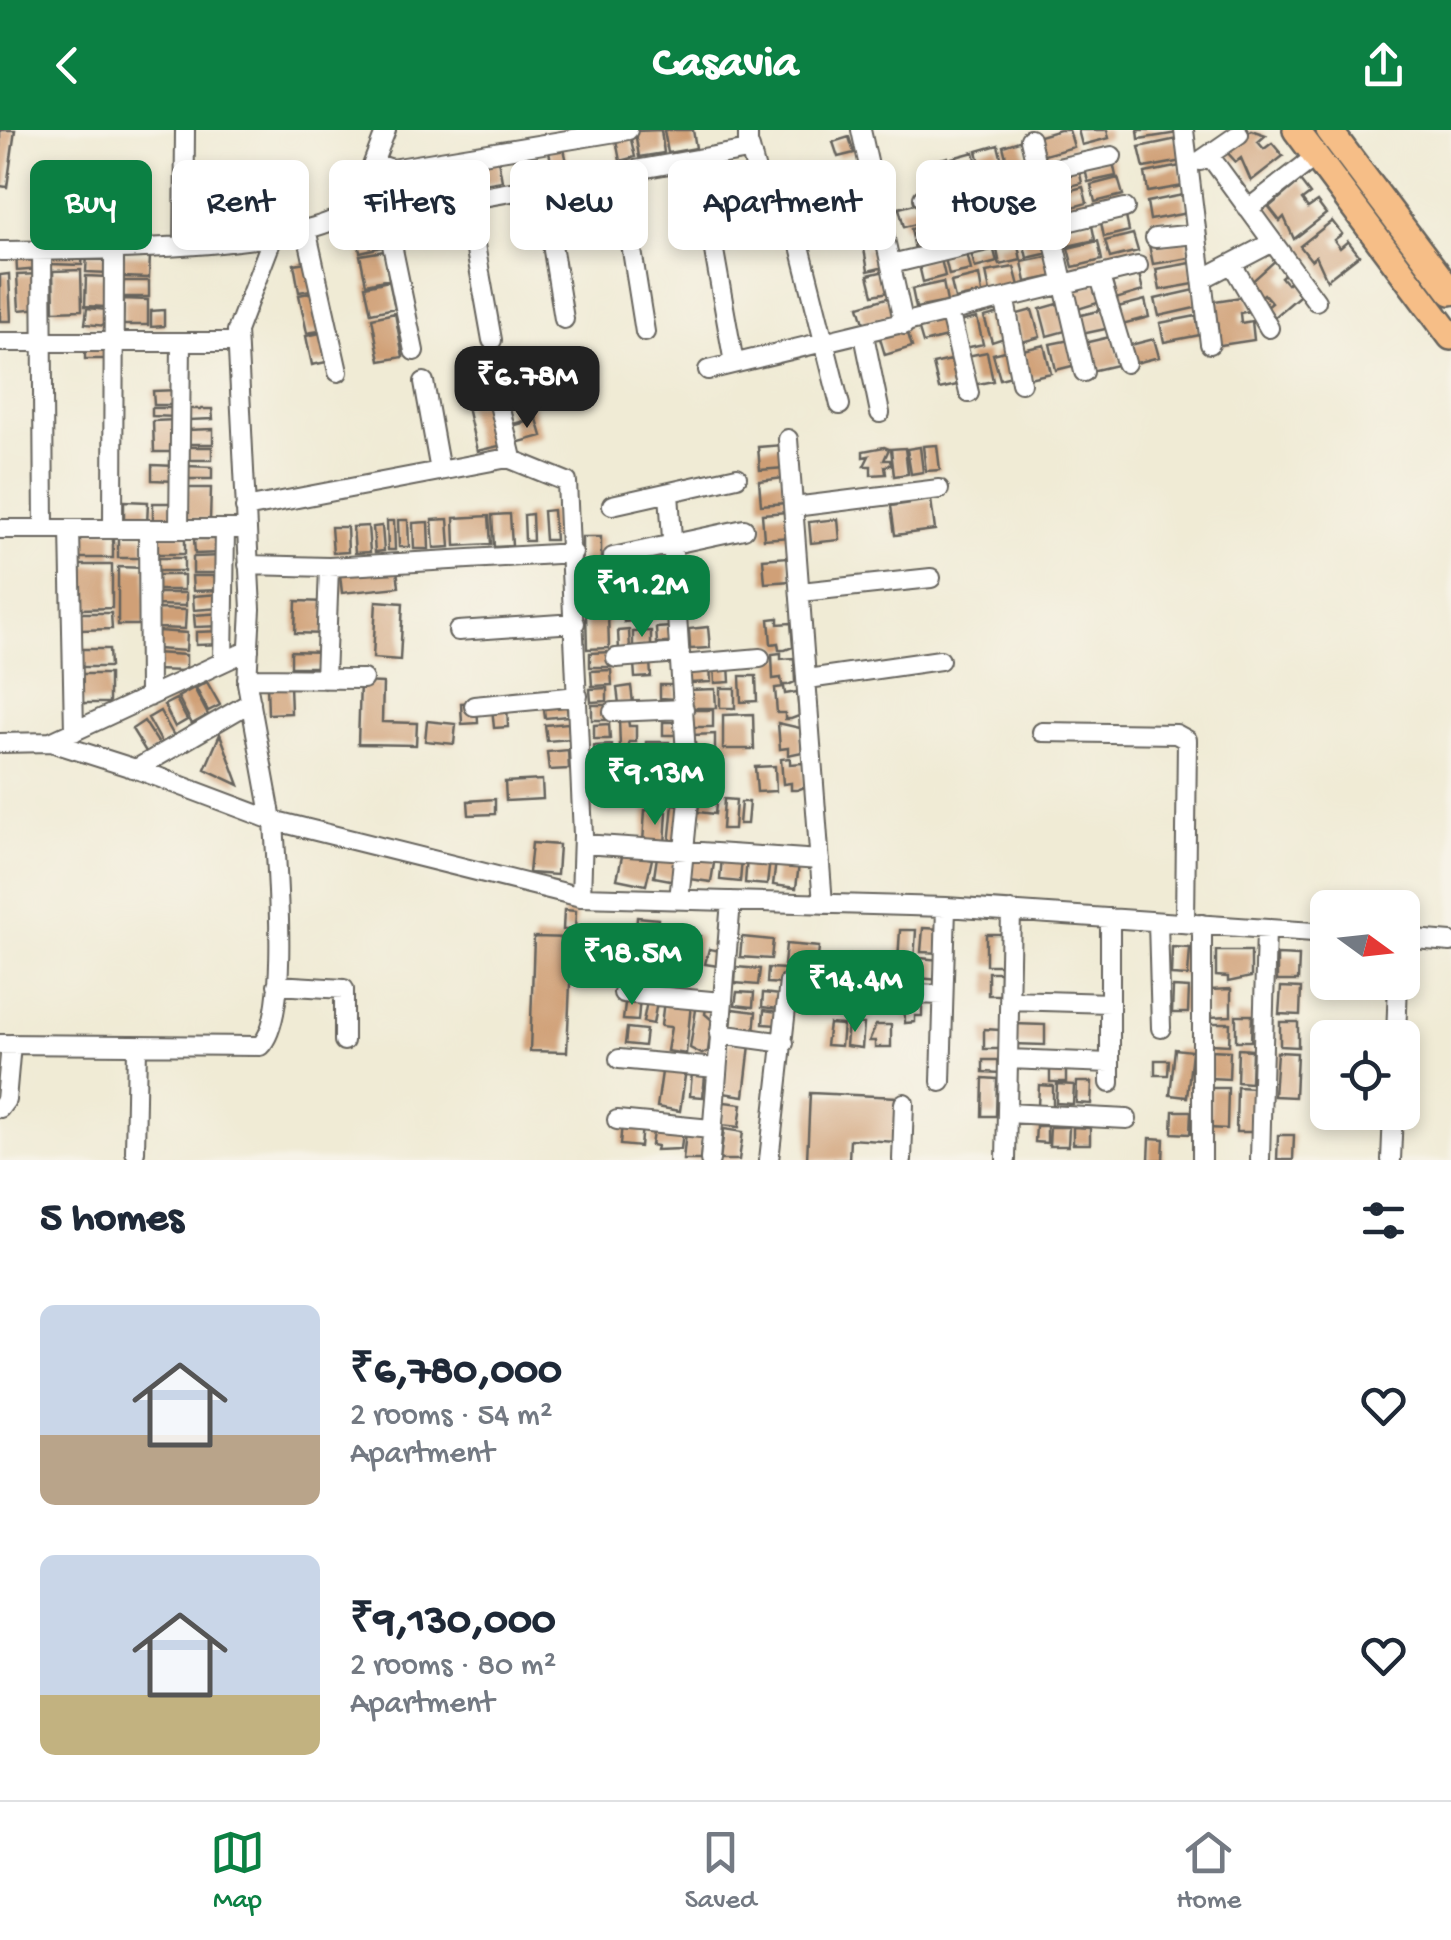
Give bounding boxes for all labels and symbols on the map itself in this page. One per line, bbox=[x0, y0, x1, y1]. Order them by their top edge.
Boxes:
pin: ₹6.78M bbox=[446, 346, 608, 431]
pin: ₹11.2M bbox=[561, 555, 723, 640]
pin: ₹9.13M bbox=[574, 743, 736, 828]
north arrow bbox=[1310, 890, 1420, 1000]
pin: ₹18.5M bbox=[551, 923, 713, 1008]
pin: ₹14.4M bbox=[774, 950, 936, 1035]

